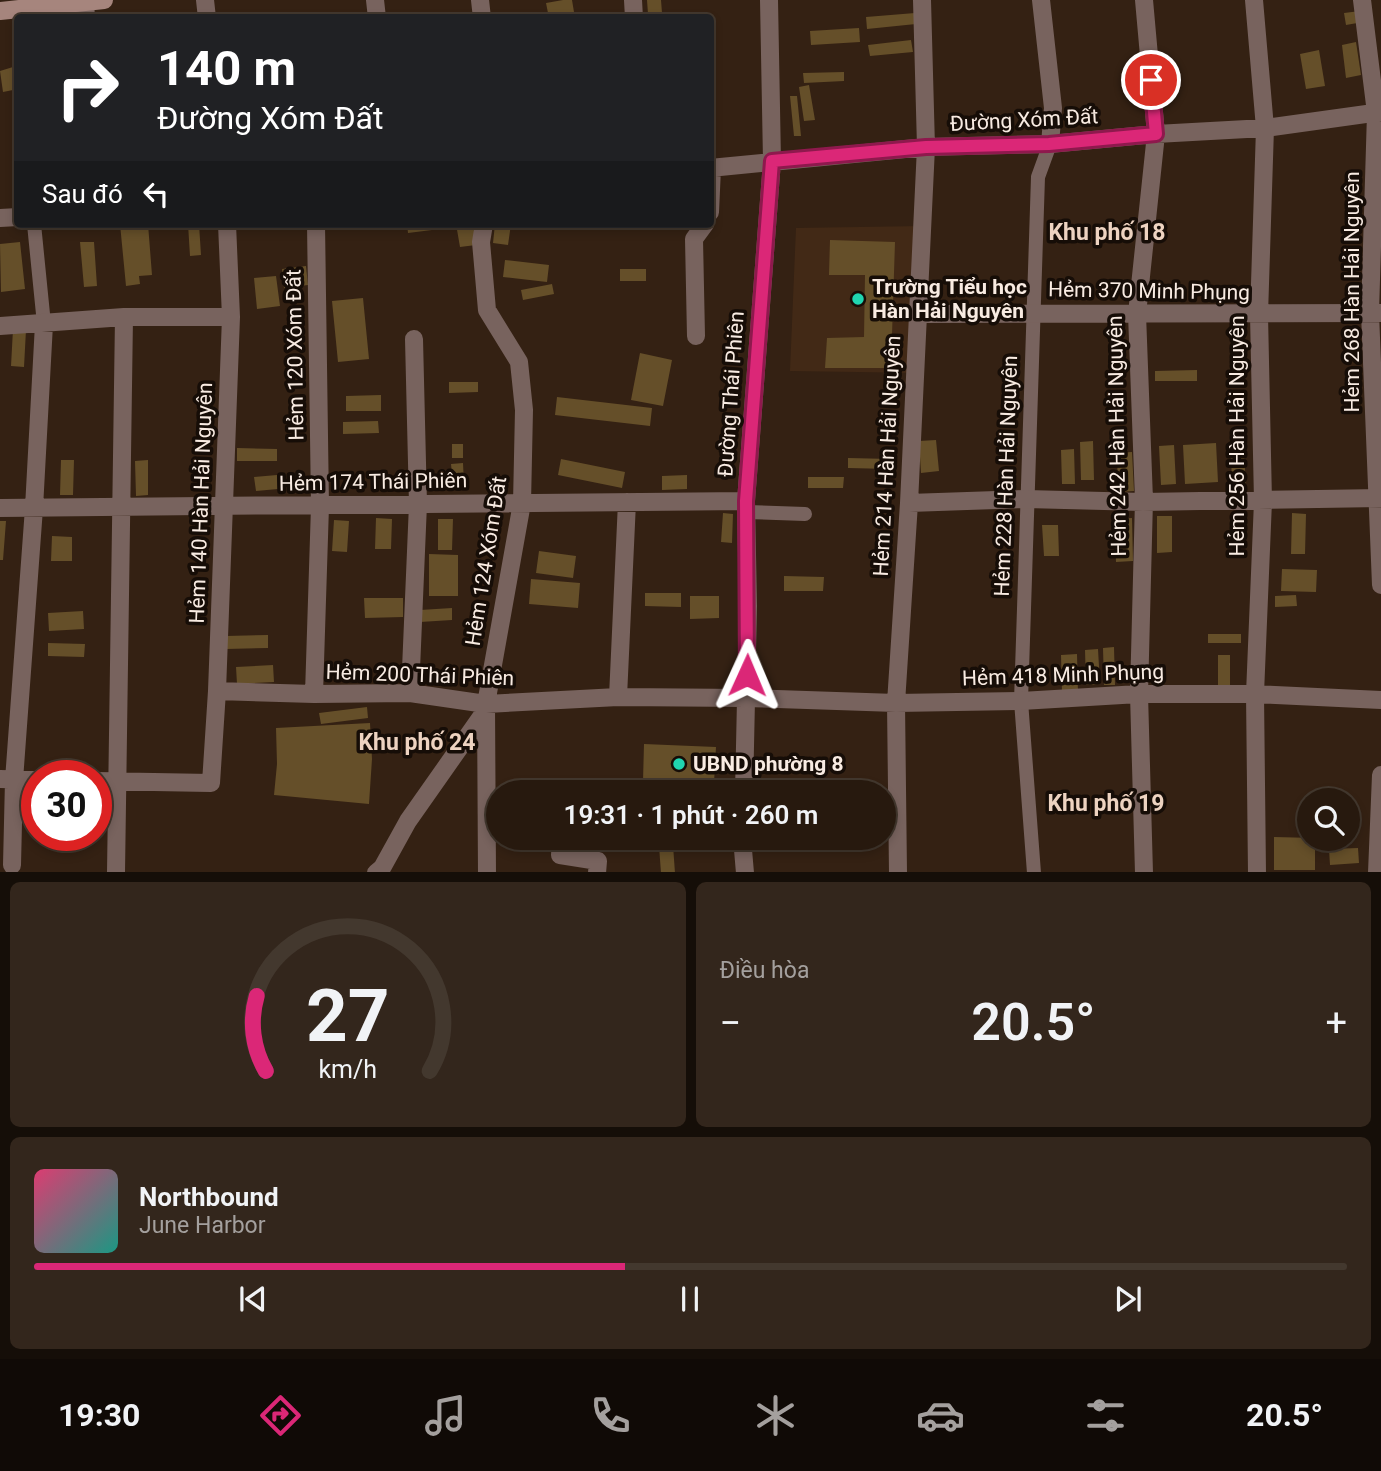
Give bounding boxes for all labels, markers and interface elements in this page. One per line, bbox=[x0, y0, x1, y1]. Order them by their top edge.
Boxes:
text: 140 m bbox=[157, 40, 296, 97]
icon: right bbox=[42, 42, 133, 133]
pin bbox=[1121, 50, 1181, 110]
icon: arrive bbox=[1132, 61, 1170, 99]
text: Đường Xóm Đất bbox=[157, 99, 383, 137]
street label: Đường Xóm Đất bbox=[949, 104, 1099, 136]
street label: Hẻm 268 Hàn Hải Nguyên bbox=[1340, 171, 1364, 413]
icon: left bbox=[137, 175, 175, 213]
text: Sau đó bbox=[42, 179, 123, 209]
district label: Khu phố 18 bbox=[1048, 219, 1166, 246]
street label: Hẻm 120 Xóm Đất bbox=[282, 269, 308, 441]
place label: Trường Tiểu học Hàn Hải Nguyên bbox=[872, 275, 1027, 323]
street label: Hẻm 370 Minh Phụng bbox=[1048, 277, 1250, 305]
marker: Trường Tiểu học Hàn Hải Nguyên bbox=[850, 291, 866, 307]
street label: Đường Thái Phiên bbox=[713, 310, 749, 478]
street label: Hẻm 242 Hàn Hải Nguyên bbox=[1103, 315, 1131, 557]
street label: Hẻm 256 Hàn Hải Nguyên bbox=[1225, 315, 1249, 557]
street label: Hẻm 214 Hàn Hải Nguyên bbox=[869, 335, 905, 577]
street label: Hẻm 228 Hàn Hải Nguyên bbox=[990, 355, 1022, 597]
street label: Hẻm 140 Hàn Hải Nguyên bbox=[185, 382, 217, 624]
street label: Hẻm 174 Thái Phiên bbox=[279, 468, 467, 496]
street label: Hẻm 124 Xóm Đất bbox=[461, 474, 511, 647]
position arrow bbox=[710, 638, 784, 712]
street label: Hẻm 418 Minh Phụng bbox=[962, 659, 1164, 691]
street label: Hẻm 200 Thái Phiên bbox=[325, 660, 515, 690]
district label: Khu phố 24 bbox=[358, 729, 476, 756]
place label: UBND phường 8 bbox=[693, 752, 844, 776]
marker: UBND phường 8 bbox=[671, 756, 687, 772]
speed limit sign: 30 bbox=[21, 760, 112, 851]
map controls bbox=[1297, 788, 1360, 851]
button: search bbox=[1297, 788, 1360, 851]
district label: Khu phố 19 bbox=[1047, 790, 1165, 817]
text: 19:31 · 1 phút · 260 m bbox=[564, 800, 818, 830]
text: Điều hòa bbox=[720, 957, 809, 984]
text: 27 bbox=[306, 973, 390, 1059]
text: 20.5° bbox=[971, 992, 1095, 1053]
text: − bbox=[720, 1001, 741, 1045]
text: + bbox=[1325, 1001, 1347, 1045]
text: km/h bbox=[318, 1054, 377, 1083]
text: Northbound bbox=[139, 1182, 279, 1212]
text: June Harbor bbox=[139, 1212, 266, 1239]
icon: previous bbox=[234, 1280, 272, 1318]
icon: pause bbox=[671, 1280, 709, 1318]
icon: next bbox=[1109, 1280, 1147, 1318]
icon: directions bbox=[256, 1391, 305, 1440]
icon: music bbox=[421, 1391, 470, 1440]
icon: phone bbox=[586, 1391, 635, 1440]
icon: climate bbox=[751, 1391, 800, 1440]
icon: car bbox=[916, 1391, 965, 1440]
icon: filters bbox=[1081, 1391, 1130, 1440]
text: 19:30 bbox=[58, 1396, 140, 1434]
text: 20.5° bbox=[1246, 1396, 1323, 1434]

